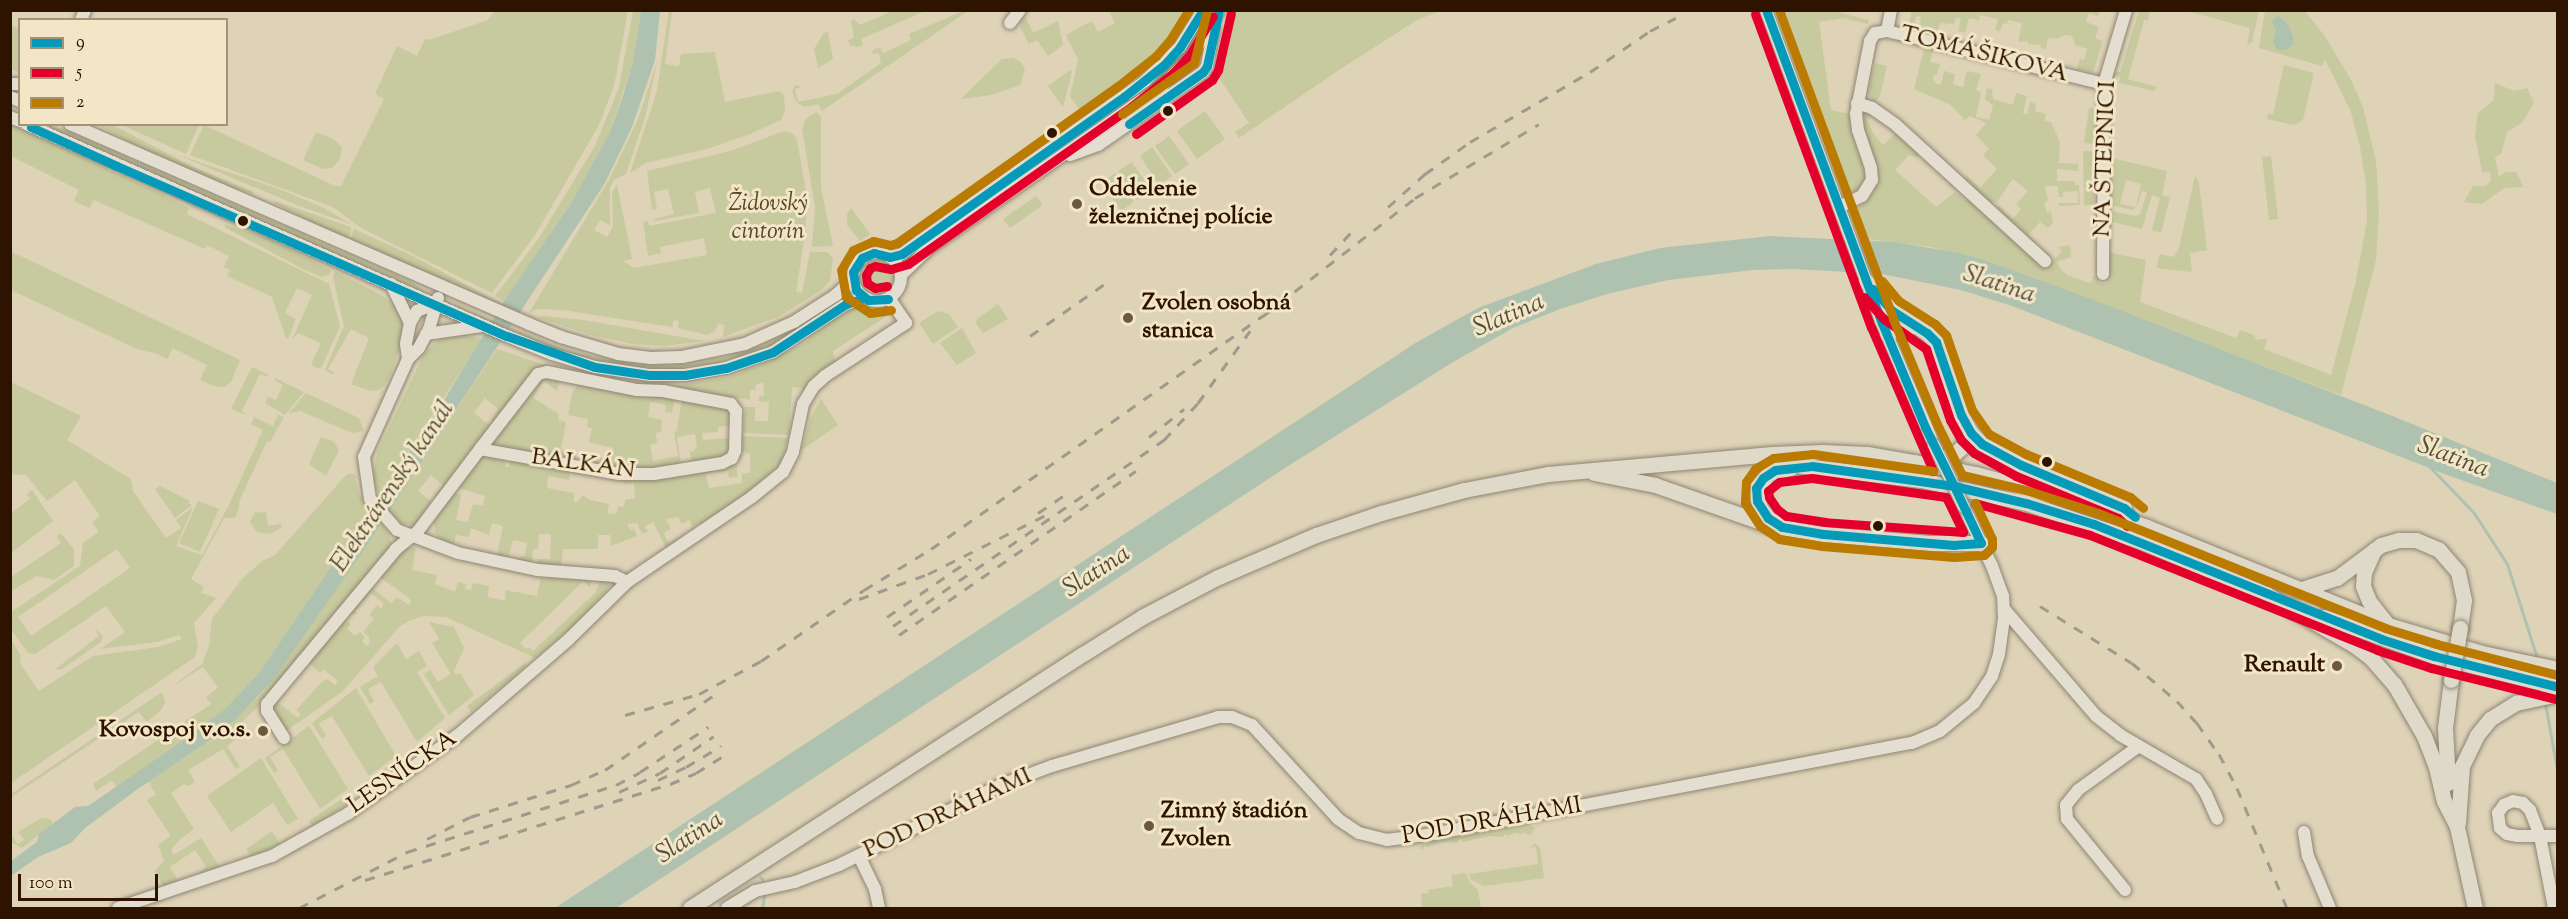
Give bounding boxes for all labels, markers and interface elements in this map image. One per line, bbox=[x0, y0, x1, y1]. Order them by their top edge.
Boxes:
legend bbox=[18, 18, 228, 126]
street label: TOMÁŠIKOVA bbox=[1897, 20, 2071, 90]
text: 9 bbox=[76, 30, 85, 56]
text: 5 bbox=[76, 60, 82, 86]
street label: NA ŠTEPNICI bbox=[2089, 80, 2123, 238]
text: 2 bbox=[76, 90, 84, 116]
unlabelled marker bbox=[1162, 105, 1174, 117]
unlabelled marker bbox=[1046, 127, 1058, 139]
place label: Oddelenie železničnej polície bbox=[1089, 176, 1273, 232]
park label: Židovský cintorín bbox=[728, 191, 808, 247]
marker: Oddelenie železničnej polície bbox=[1070, 197, 1084, 211]
unlabelled marker bbox=[237, 215, 249, 227]
water label: Slatina bbox=[1959, 259, 2039, 311]
water label: Slatina bbox=[1469, 287, 1549, 345]
place label: Zvolen osobná stanica bbox=[1142, 290, 1291, 346]
marker: Zvolen osobná stanica bbox=[1119, 309, 1137, 327]
water label: Elektrárenský kanál bbox=[324, 395, 462, 579]
water label: Slatina bbox=[2413, 430, 2493, 486]
street label: BALKÁN bbox=[529, 443, 637, 487]
unlabelled marker bbox=[2041, 456, 2053, 468]
unlabelled marker bbox=[1872, 520, 1884, 532]
water label: Slatina bbox=[1057, 539, 1137, 605]
place label: Renault bbox=[2244, 652, 2325, 680]
marker: Renault bbox=[2330, 659, 2344, 673]
place label: Kovospoj v.o.s. bbox=[99, 717, 251, 745]
marker: Kovospoj v.o.s. bbox=[256, 724, 270, 738]
street label: LESNÍCKA bbox=[343, 725, 463, 821]
street label: POD DRÁHAMI bbox=[859, 762, 1037, 866]
street label: POD DRÁHAMI bbox=[1400, 792, 1584, 852]
place label: Zimný štadión Zvolen bbox=[1161, 798, 1308, 854]
water label: Slatina bbox=[650, 805, 730, 871]
marker: Zimný štadión Zvolen bbox=[1142, 819, 1156, 833]
scale bar bbox=[21, 862, 160, 900]
text: 100 m bbox=[29, 871, 73, 897]

